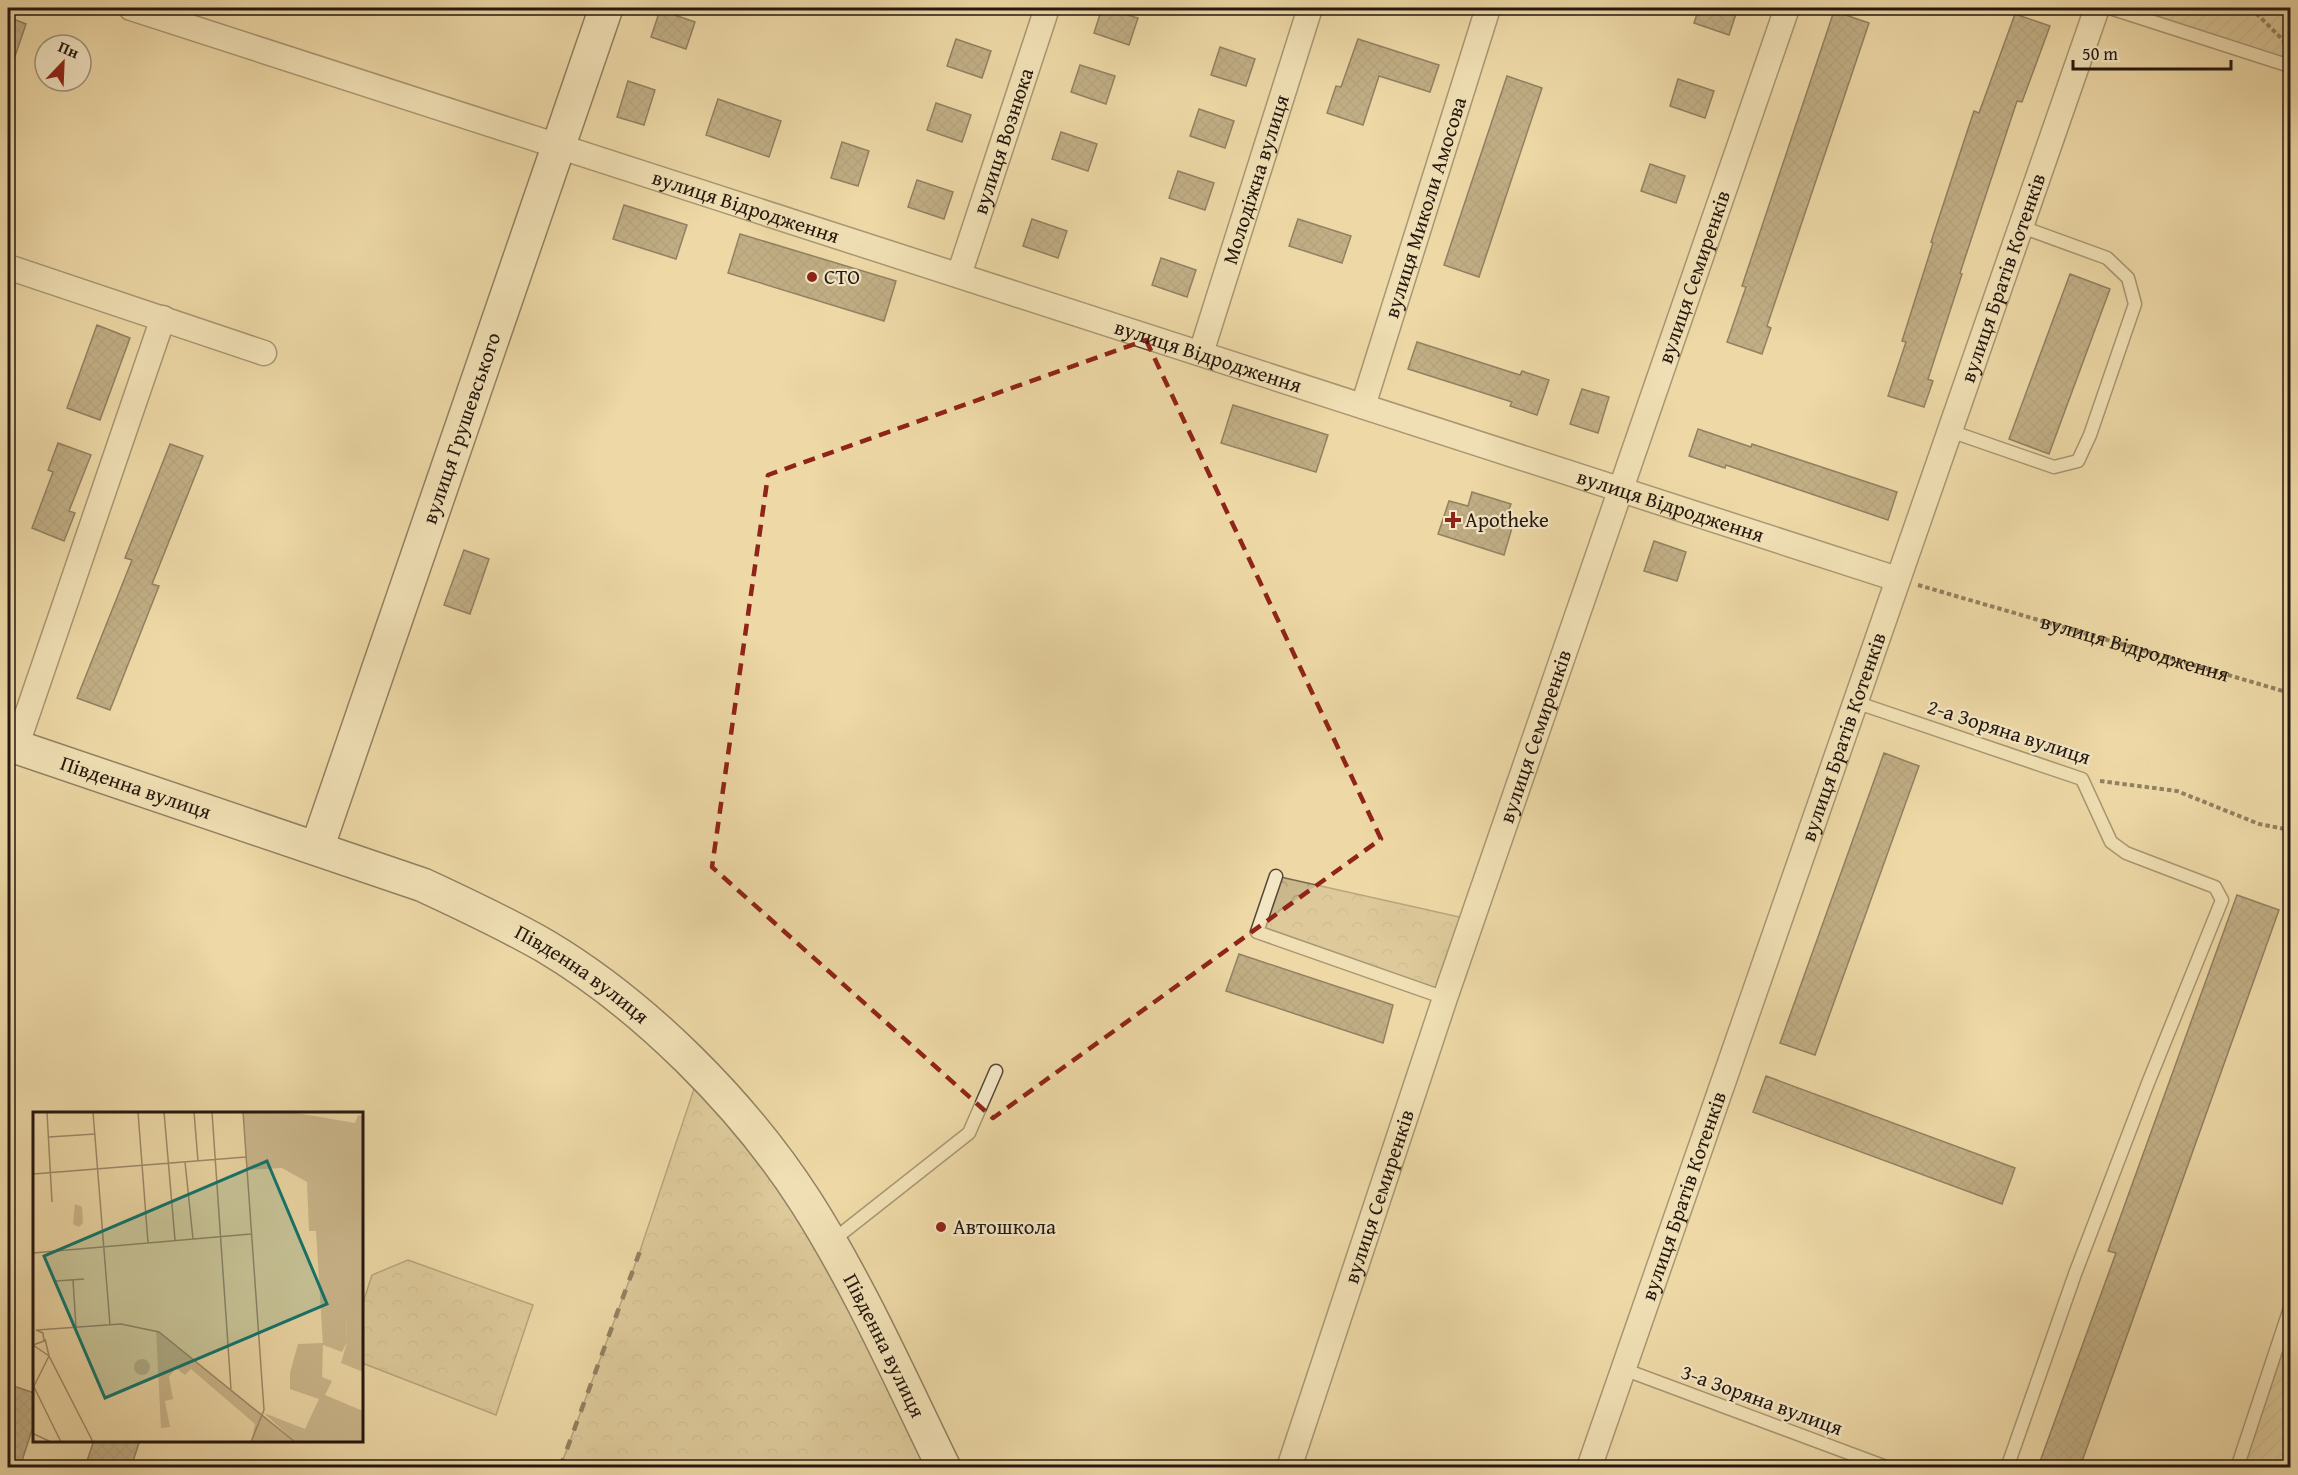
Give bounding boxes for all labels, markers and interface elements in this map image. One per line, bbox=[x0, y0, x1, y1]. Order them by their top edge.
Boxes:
north arrow bbox=[33, 33, 93, 93]
scale bar bbox=[2073, 33, 2230, 71]
text: Пн bbox=[55, 34, 83, 64]
text: 50 m bbox=[2082, 40, 2118, 67]
street label: вулиця Вознюка bbox=[964, 64, 1041, 218]
street label: Молодіжна вулиця bbox=[1214, 90, 1297, 268]
street label: вулиця Миколи Амосова bbox=[1376, 93, 1474, 322]
street label: вулиця Відродження bbox=[648, 161, 844, 251]
street label: вулиця Братів Котенків bbox=[1952, 169, 2053, 387]
street label: вулиця Семиренків bbox=[1649, 186, 1738, 368]
place label: СТО bbox=[824, 261, 860, 292]
marker: СТО bbox=[805, 270, 819, 284]
street label: вулиця Відродження bbox=[1111, 311, 1306, 401]
street label: вулиця Грушевського bbox=[414, 328, 508, 528]
street label: вулиця Відродження bbox=[1573, 461, 1769, 550]
place label: Apotheke bbox=[1465, 504, 1549, 535]
marker: Apotheke bbox=[1446, 513, 1460, 527]
street label: вулиця Відродження bbox=[2037, 605, 2234, 690]
street label: вулиця Братів Котенків bbox=[1792, 628, 1894, 846]
street label: вулиця Семиренків bbox=[1491, 645, 1579, 827]
street label: 2-а Зоряна вулиця bbox=[1924, 691, 2095, 773]
street label: Південна вулиця bbox=[56, 747, 216, 827]
street label: Південна вулиця bbox=[509, 916, 657, 1031]
street label: вулиця Братів Котенків bbox=[1632, 1087, 1734, 1305]
street label: вулиця Семиренків bbox=[1335, 1105, 1422, 1287]
inset map bbox=[33, 1112, 363, 1442]
place label: Автошкола bbox=[953, 1211, 1056, 1242]
marker: Автошкола bbox=[934, 1220, 948, 1234]
street label: Південна вулиця bbox=[836, 1268, 934, 1423]
street label: 3-а Зоряна вулиця bbox=[1677, 1356, 1848, 1443]

